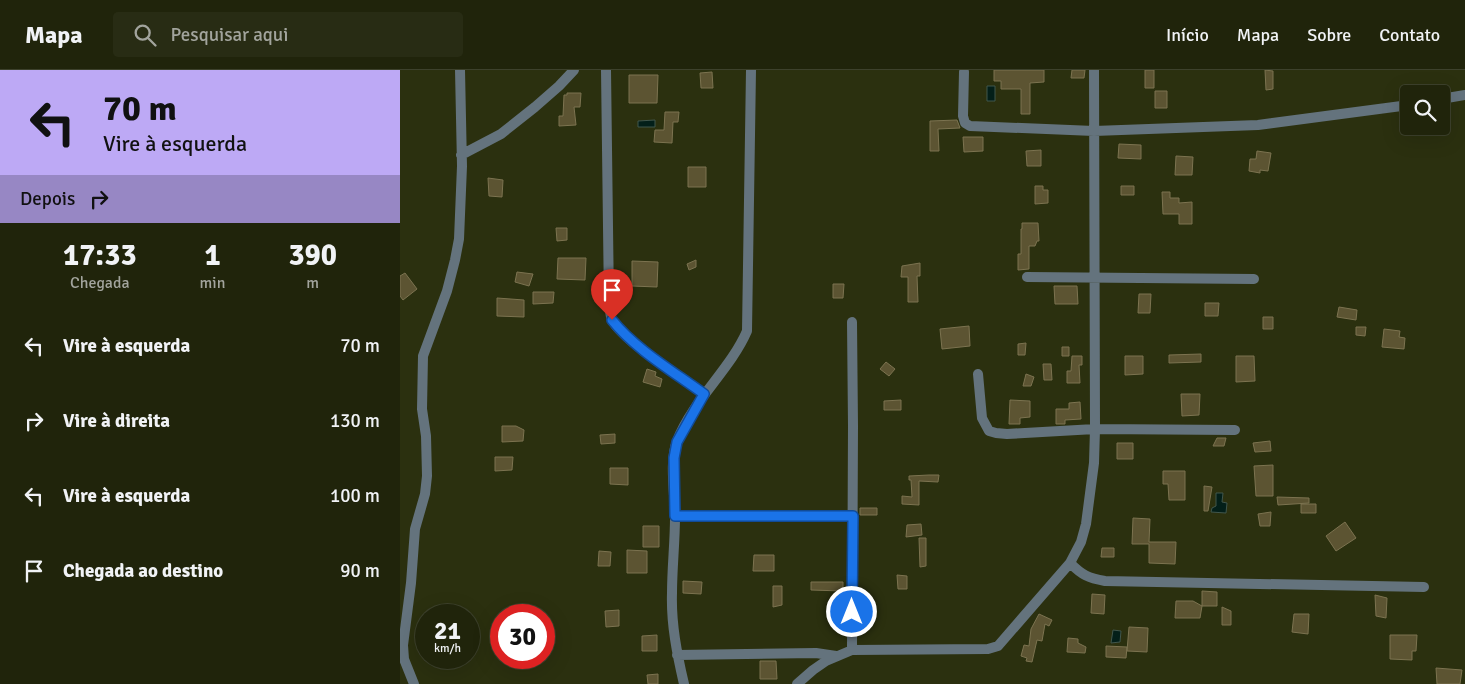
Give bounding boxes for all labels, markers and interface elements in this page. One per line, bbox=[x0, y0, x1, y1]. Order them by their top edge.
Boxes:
search box bbox=[113, 12, 463, 57]
text: Mapa bbox=[25, 20, 83, 50]
icon: search bbox=[131, 21, 159, 49]
text: Pesquisar aqui bbox=[171, 23, 288, 47]
text: Início bbox=[1166, 24, 1209, 46]
text: Mapa bbox=[1237, 24, 1279, 46]
text: Sobre bbox=[1307, 24, 1351, 46]
text: Contato bbox=[1379, 24, 1440, 46]
map controls bbox=[1400, 85, 1450, 135]
button: search bbox=[1400, 85, 1450, 135]
text: 70 m bbox=[103, 87, 177, 130]
icon: left bbox=[20, 90, 85, 155]
text: Vire à esquerda bbox=[103, 130, 247, 157]
icon: right bbox=[85, 185, 113, 213]
text: Depois bbox=[20, 187, 75, 211]
text: 17:33 bbox=[63, 237, 137, 274]
text: 1 bbox=[204, 237, 221, 274]
text: 390 bbox=[288, 237, 337, 274]
pin bbox=[591, 269, 633, 320]
text: Chegada bbox=[70, 273, 130, 293]
text: min bbox=[200, 273, 225, 293]
text: m bbox=[306, 273, 319, 293]
icon: arrive bbox=[598, 276, 626, 304]
icon: left bbox=[20, 332, 48, 360]
text: Vire à esquerda bbox=[63, 334, 190, 358]
text: 70 m bbox=[340, 334, 380, 358]
icon: right bbox=[20, 407, 48, 435]
text: Vire à direita bbox=[63, 409, 170, 433]
text: 130 m bbox=[330, 409, 380, 433]
icon: left bbox=[20, 482, 48, 510]
text: Vire à esquerda bbox=[63, 484, 190, 508]
text: 100 m bbox=[330, 484, 380, 508]
icon: arrive bbox=[20, 557, 48, 585]
text: Chegada ao destino bbox=[63, 559, 223, 583]
text: 90 m bbox=[340, 559, 380, 583]
position arrow bbox=[825, 585, 877, 637]
speed limit sign: 30 bbox=[490, 604, 555, 669]
text: 21 bbox=[434, 615, 461, 646]
text: km/h bbox=[434, 641, 461, 656]

